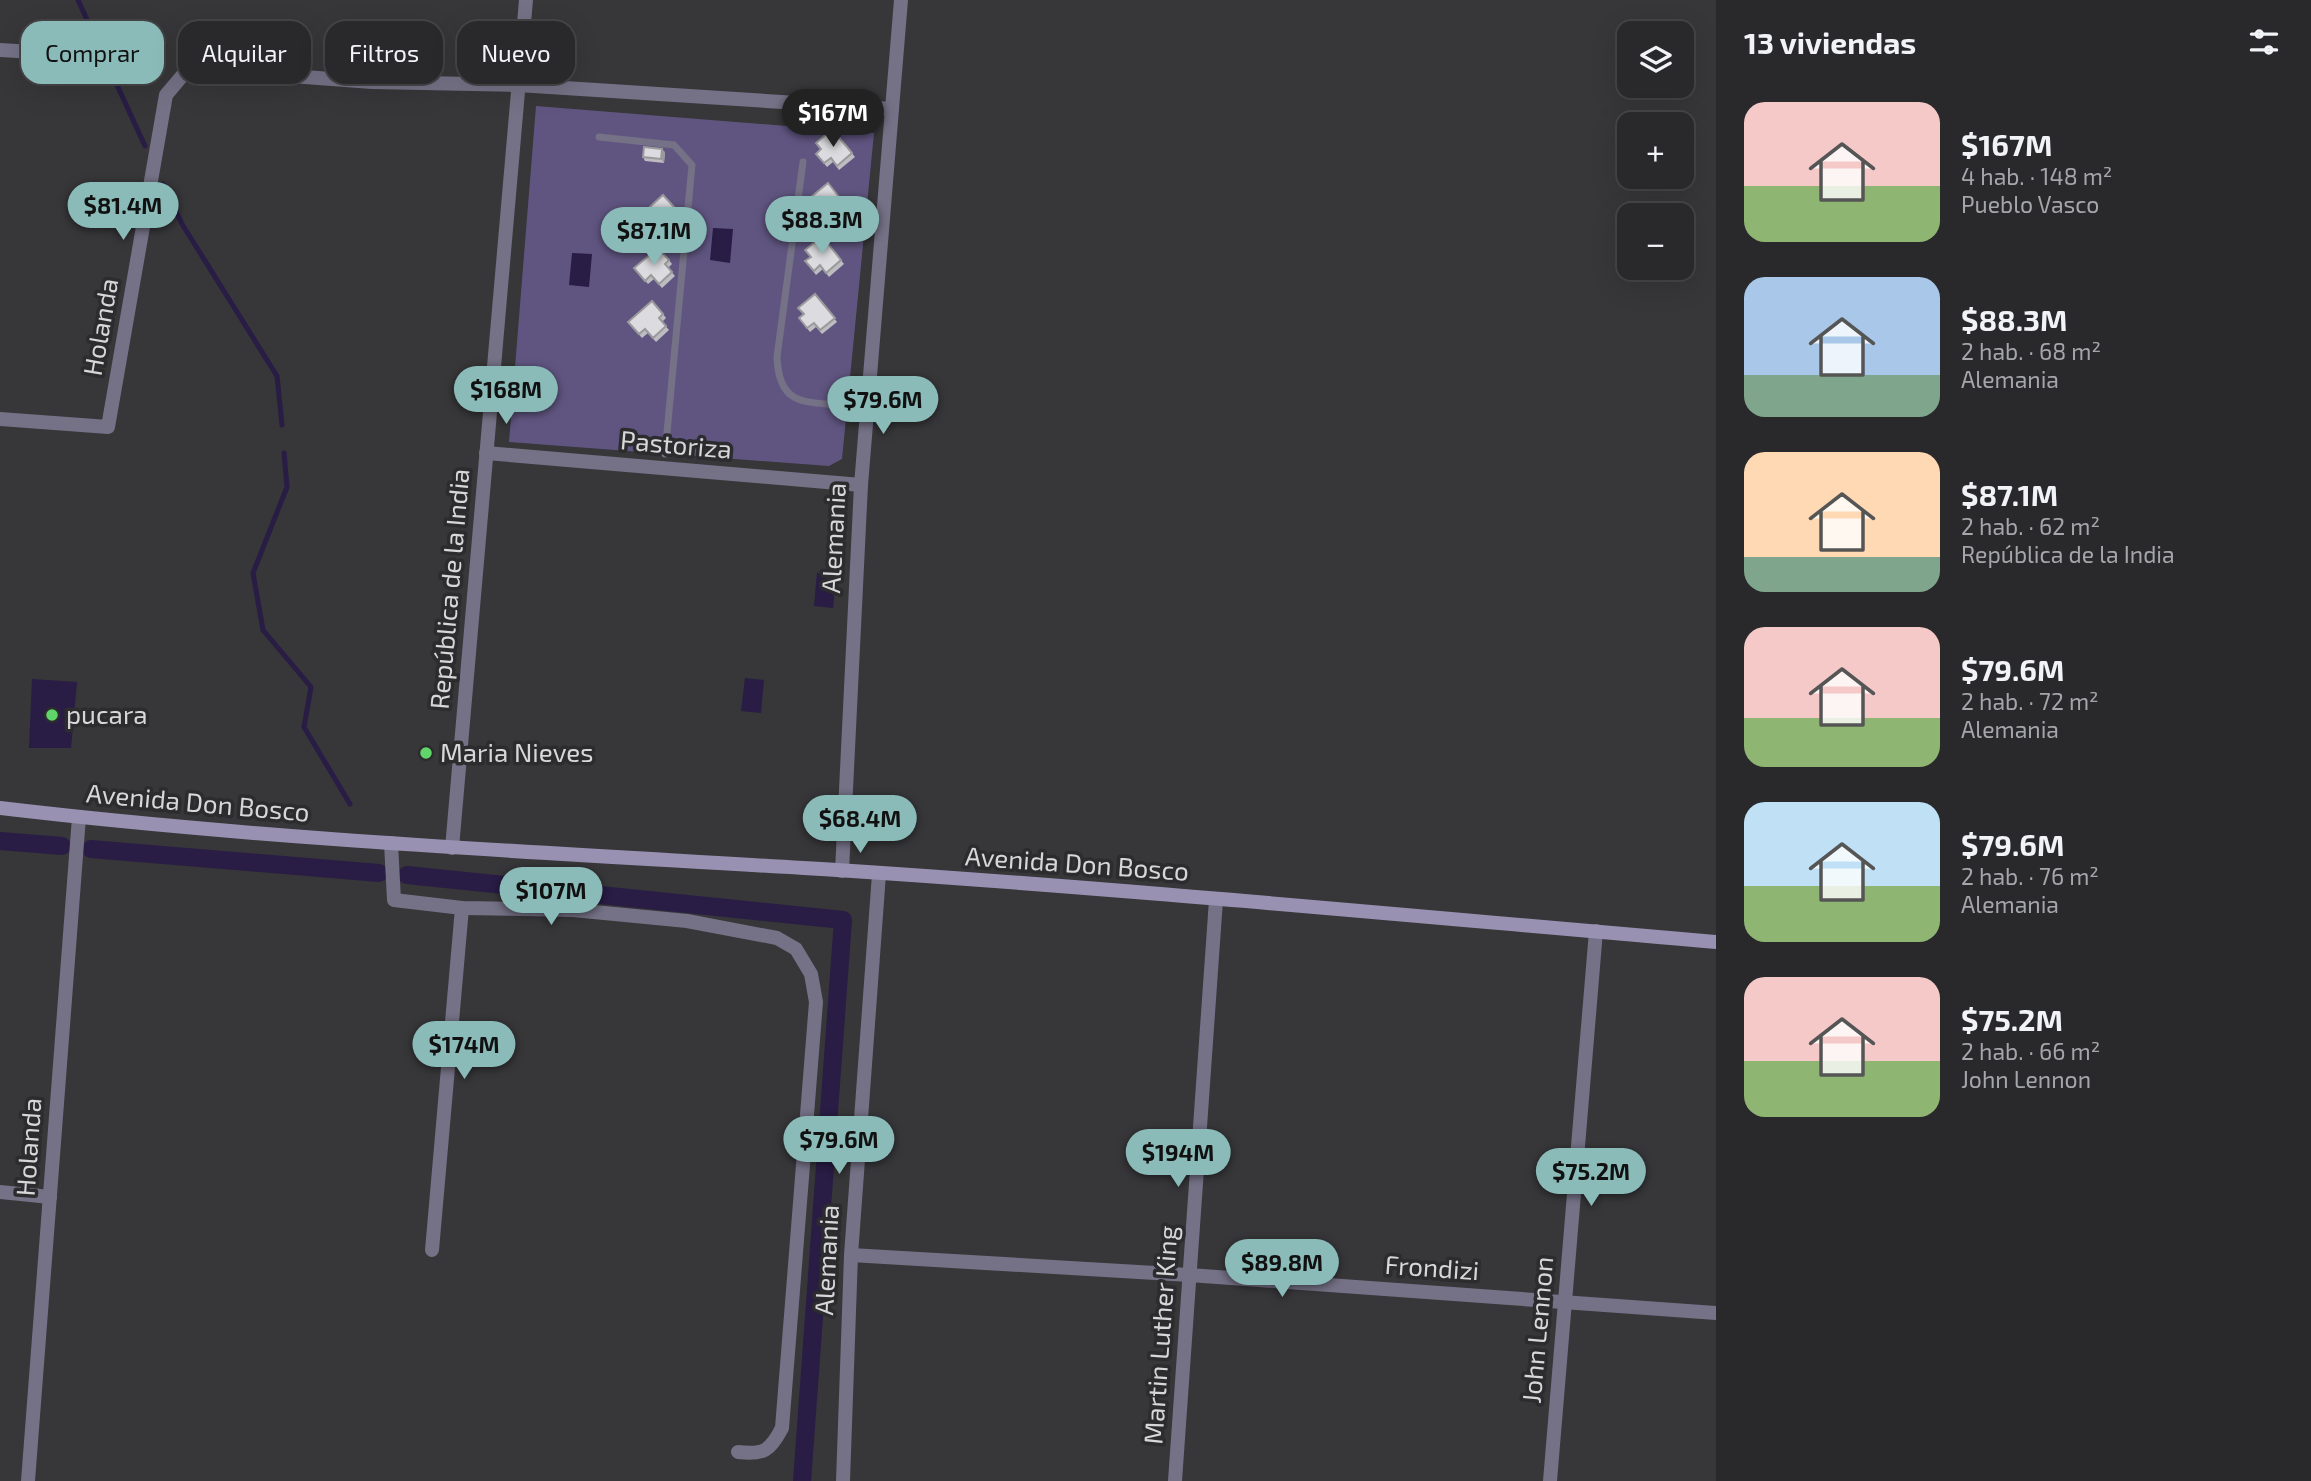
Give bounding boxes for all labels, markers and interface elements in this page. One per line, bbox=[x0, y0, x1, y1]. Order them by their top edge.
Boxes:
chip: Comprar bbox=[21, 21, 164, 84]
chip: Alquilar bbox=[178, 21, 311, 84]
chip: Filtros bbox=[325, 21, 443, 84]
chip: Nuevo bbox=[457, 21, 575, 84]
map controls bbox=[1617, 21, 1694, 280]
button: layers bbox=[1617, 21, 1694, 98]
icon: filters bbox=[2245, 23, 2283, 61]
text: 13 viviendas bbox=[1744, 24, 1916, 60]
pin: $167M bbox=[784, 90, 882, 149]
text: $167M bbox=[798, 98, 868, 126]
button: + bbox=[1617, 112, 1694, 189]
text: $167M bbox=[1961, 126, 2052, 162]
icon: home bbox=[1800, 130, 1884, 214]
text: 4 hab. · 148 m² bbox=[1961, 162, 2112, 190]
pin: $81.4M bbox=[66, 182, 180, 242]
text: Pueblo Vasco bbox=[1961, 190, 2099, 218]
text: $81.4M bbox=[84, 191, 162, 219]
pin: $88.3M bbox=[765, 196, 879, 256]
button: − bbox=[1617, 203, 1694, 280]
text: $88.3M bbox=[781, 205, 863, 233]
pin: $87.1M bbox=[597, 208, 711, 267]
text: $87.1M bbox=[617, 216, 691, 244]
street label: Holanda bbox=[76, 276, 123, 378]
text: $88.3M bbox=[1961, 301, 2068, 337]
icon: home bbox=[1800, 305, 1884, 389]
text: 2 hab. · 68 m² bbox=[1961, 337, 2101, 365]
text: Alemania bbox=[1961, 365, 2059, 393]
pin: $168M bbox=[457, 366, 555, 426]
text: $168M bbox=[470, 375, 542, 403]
pin: $79.6M bbox=[826, 376, 940, 436]
text: $79.6M bbox=[843, 385, 923, 413]
street label: Pastoriza bbox=[619, 423, 733, 464]
street label: República de la India bbox=[423, 467, 474, 711]
text: $87.1M bbox=[1961, 476, 2058, 512]
icon: home bbox=[1800, 480, 1884, 564]
street label: Alemania bbox=[814, 482, 851, 594]
text: 2 hab. · 62 m² bbox=[1961, 512, 2100, 540]
text: República de la India bbox=[1961, 540, 2175, 568]
text: $79.6M bbox=[1961, 651, 2064, 687]
icon: home bbox=[1800, 655, 1884, 739]
text: 2 hab. · 72 m² bbox=[1961, 687, 2099, 715]
place label: pucara bbox=[66, 698, 148, 729]
marker: pucara bbox=[44, 707, 60, 723]
text: Alemania bbox=[1961, 715, 2059, 743]
place label: Maria Nieves bbox=[440, 736, 593, 767]
marker: Maria Nieves bbox=[418, 745, 434, 761]
street label: Avenida Don Bosco bbox=[85, 776, 311, 827]
pin: $68.4M bbox=[803, 796, 917, 855]
text: $68.4M bbox=[819, 804, 901, 832]
text: $79.6M bbox=[1961, 826, 2064, 862]
icon: home bbox=[1800, 830, 1884, 914]
street label: Avenida Don Bosco bbox=[964, 839, 1190, 886]
text: 2 hab. · 76 m² bbox=[1961, 862, 2099, 890]
pin: $107M bbox=[502, 867, 600, 927]
text: $107M bbox=[516, 876, 586, 904]
text: Alemania bbox=[1961, 890, 2059, 918]
text: $75.2M bbox=[1961, 1001, 2063, 1037]
icon: home bbox=[1800, 1005, 1884, 1089]
pin: $174M bbox=[415, 1021, 513, 1081]
text: $174M bbox=[428, 1030, 500, 1058]
text: 2 hab. · 66 m² bbox=[1961, 1037, 2100, 1065]
text: John Lennon bbox=[1961, 1065, 2091, 1093]
street label: Holanda bbox=[9, 1097, 46, 1197]
pin: $79.6M bbox=[782, 1116, 896, 1176]
text: $79.6M bbox=[799, 1125, 879, 1153]
pin: $194M bbox=[1129, 1130, 1227, 1189]
text: $194M bbox=[1142, 1138, 1214, 1166]
pin: $75.2M bbox=[1534, 1148, 1648, 1208]
text: $75.2M bbox=[1552, 1157, 1630, 1185]
street label: Alemania bbox=[807, 1204, 844, 1316]
street label: Martin Luther King bbox=[1136, 1225, 1183, 1445]
pin: $89.8M bbox=[1225, 1240, 1339, 1299]
text: $89.8M bbox=[1241, 1248, 1323, 1276]
street label: Frondizi bbox=[1384, 1248, 1480, 1285]
street label: John Lennon bbox=[1515, 1255, 1558, 1404]

